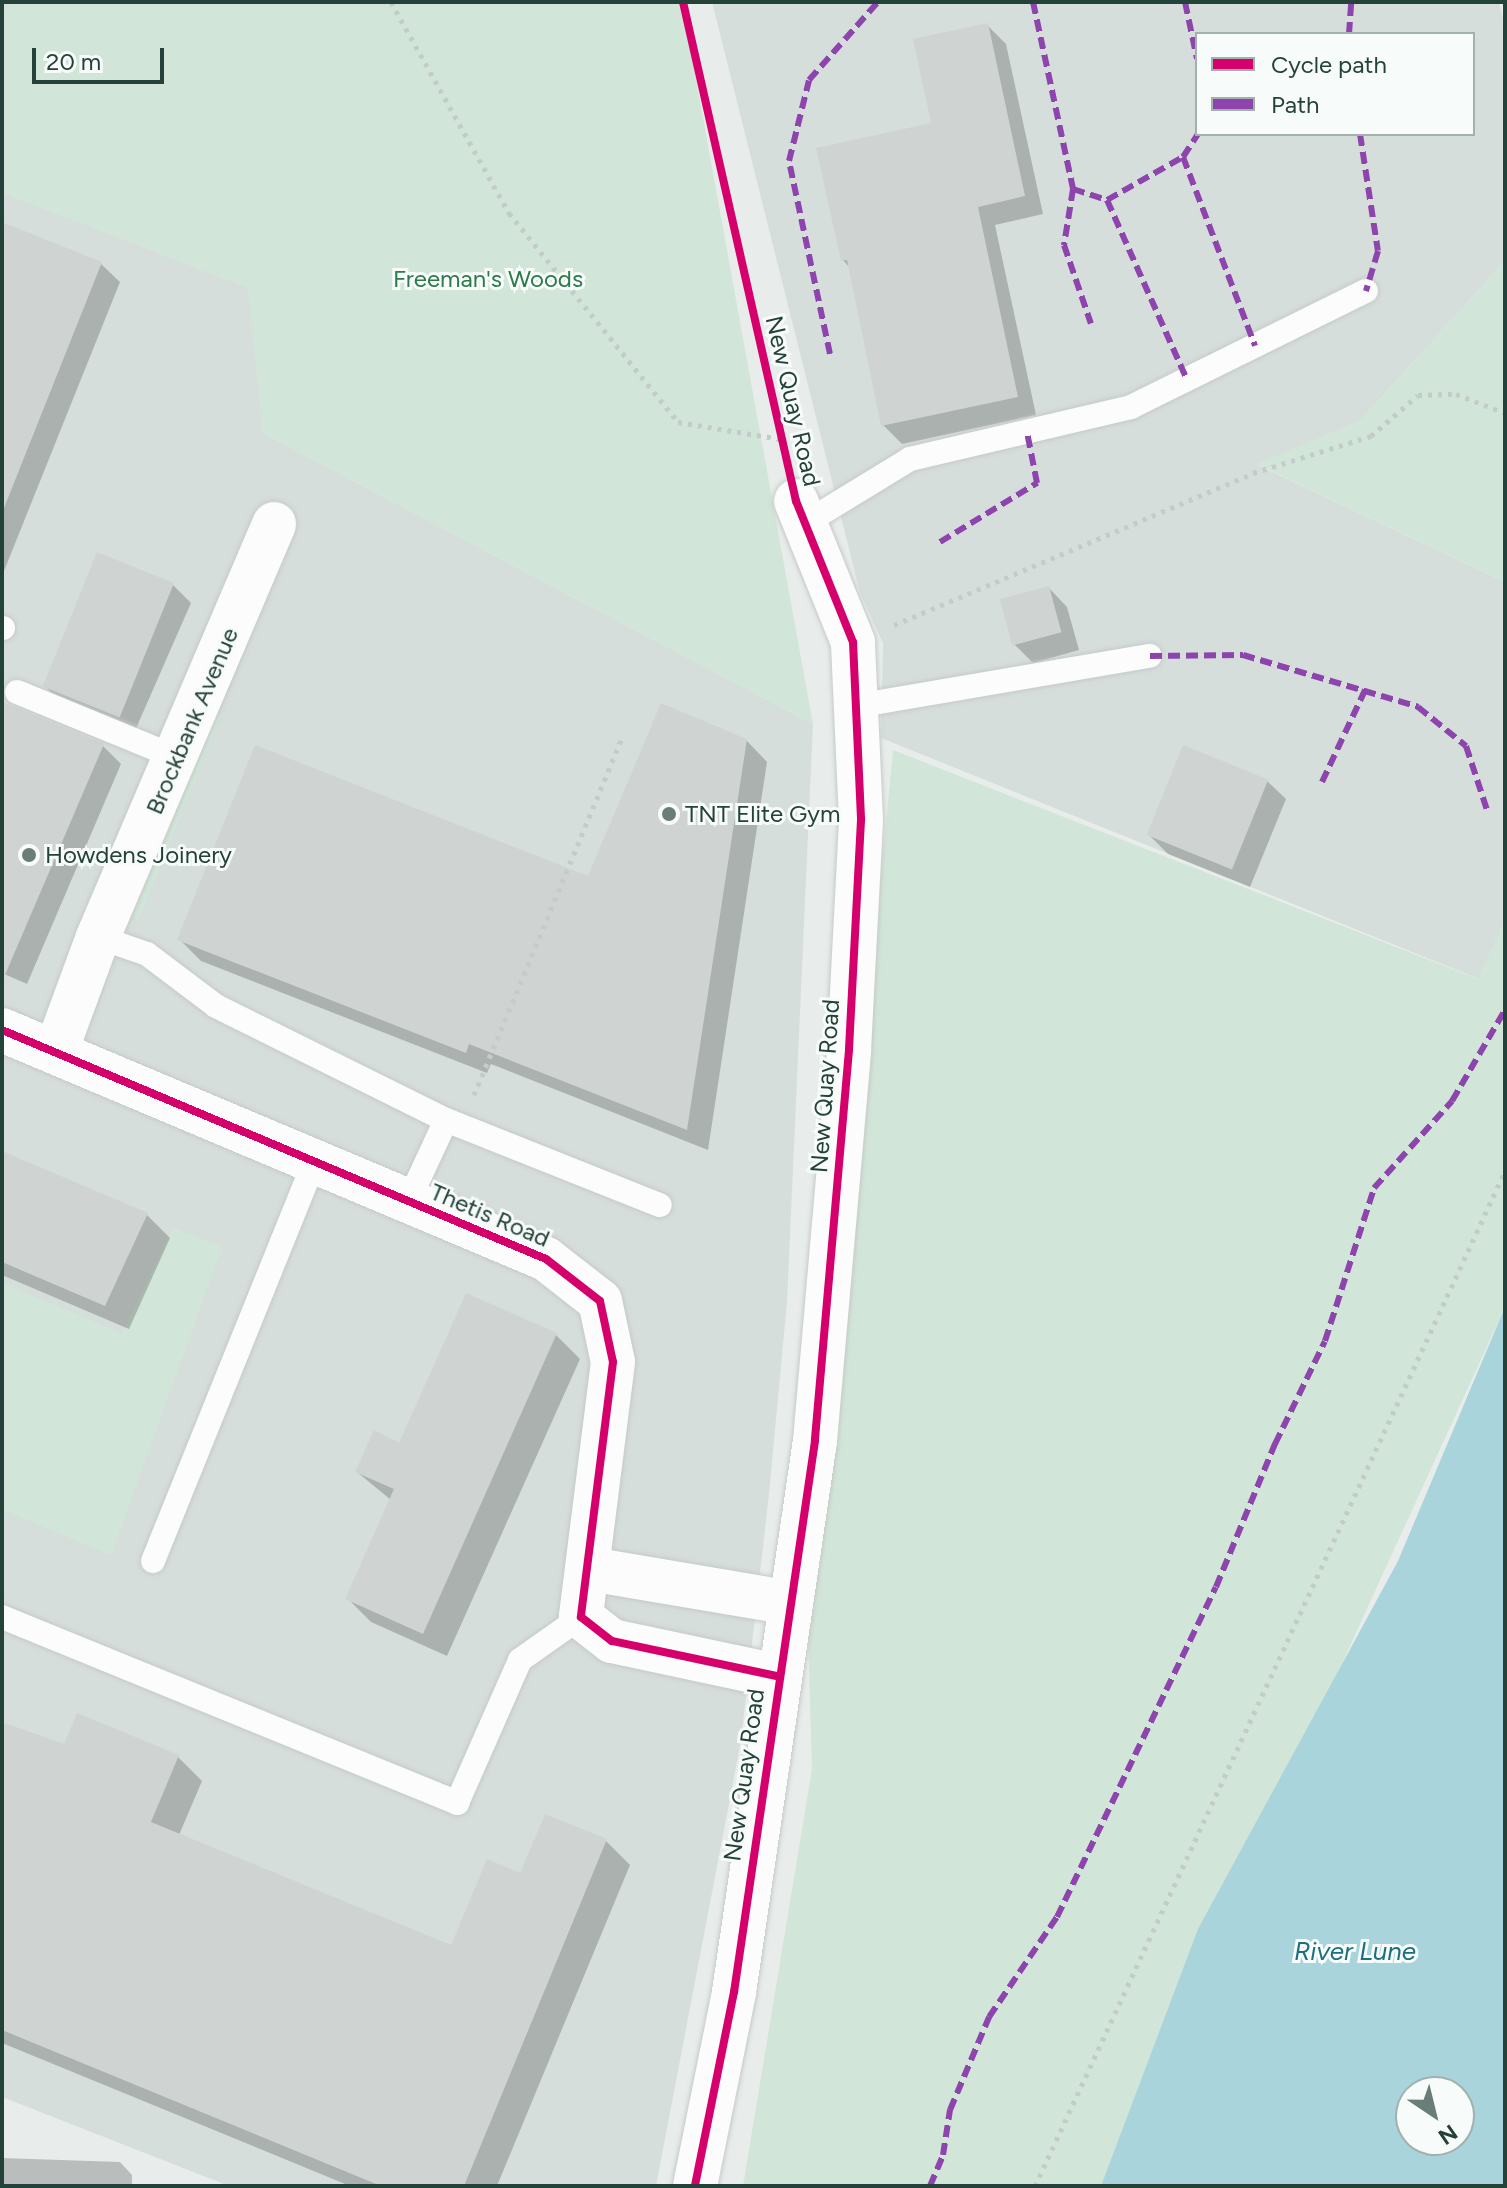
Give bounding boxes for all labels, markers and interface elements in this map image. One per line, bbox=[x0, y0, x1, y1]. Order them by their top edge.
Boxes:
scale bar bbox=[36, 32, 168, 82]
legend bbox=[1195, 32, 1475, 136]
text: 20 m bbox=[46, 47, 101, 76]
text: Cycle path bbox=[1271, 50, 1387, 79]
text: Path bbox=[1271, 90, 1319, 119]
park label: Freeman's Woods bbox=[393, 265, 583, 293]
street label: New Quay Road bbox=[759, 313, 827, 489]
street label: Brockbank Avenue bbox=[140, 623, 244, 819]
place label: TNT Elite Gym bbox=[685, 800, 840, 828]
marker: TNT Elite Gym bbox=[660, 805, 678, 823]
place label: Howdens Joinery bbox=[45, 841, 232, 869]
marker: Howdens Joinery bbox=[20, 846, 38, 864]
street label: New Quay Road bbox=[805, 998, 845, 1174]
street label: Thetis Road bbox=[426, 1177, 554, 1253]
street label: New Quay Road bbox=[718, 1687, 770, 1863]
water label: River Lune bbox=[1294, 1936, 1416, 1968]
north arrow bbox=[1395, 2076, 1475, 2156]
text: N bbox=[1433, 2118, 1463, 2150]

